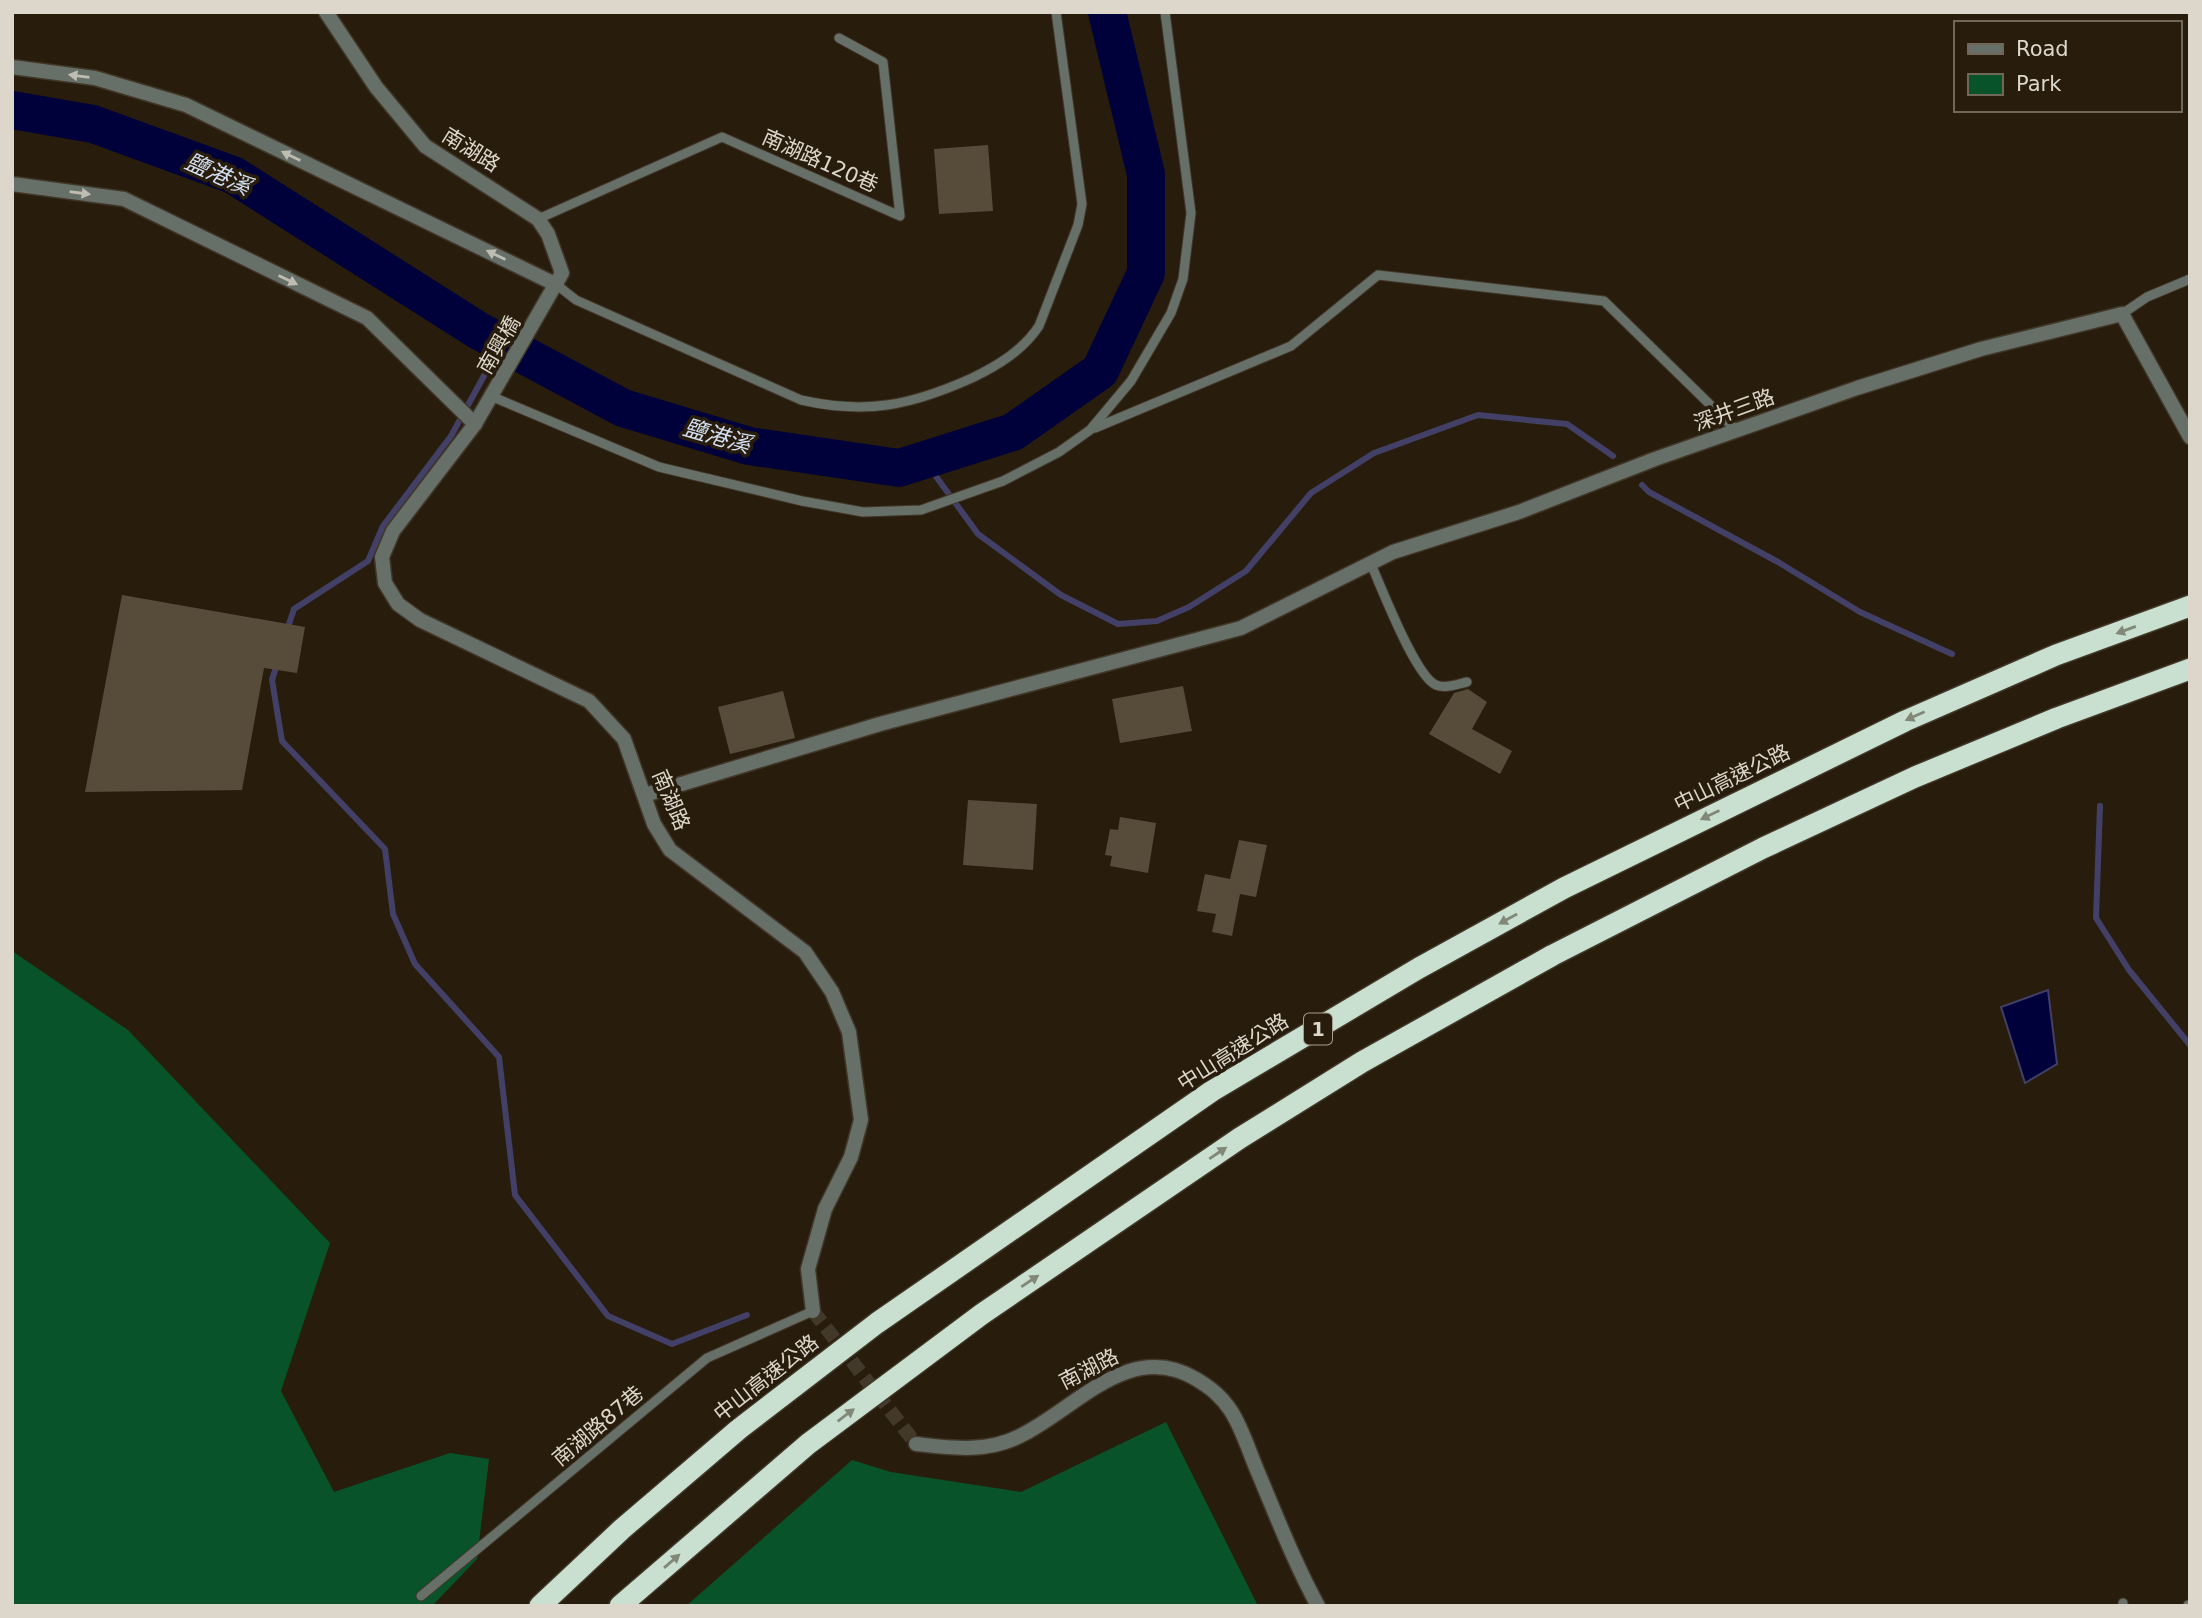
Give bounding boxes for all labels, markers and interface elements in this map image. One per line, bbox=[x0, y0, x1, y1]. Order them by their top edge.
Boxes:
legend bbox=[1954, 21, 2181, 112]
text: Road bbox=[2016, 37, 2069, 61]
one-way arrow bbox=[68, 70, 90, 81]
text: Park bbox=[2016, 72, 2062, 96]
street label: 南湖路 bbox=[438, 123, 504, 177]
street label: 南湖路120巷 bbox=[758, 125, 882, 197]
water label: 鹽港溪 bbox=[181, 148, 258, 201]
one-way arrow bbox=[281, 150, 301, 161]
one-way arrow bbox=[69, 188, 91, 199]
one-way arrow bbox=[486, 249, 506, 261]
one-way arrow bbox=[278, 274, 298, 285]
street label: 南興橋 bbox=[473, 312, 525, 378]
street label: 深井三路 bbox=[1690, 384, 1778, 436]
water label: 鹽港溪 bbox=[680, 414, 757, 459]
one-way arrow bbox=[2115, 625, 2136, 636]
one-way arrow bbox=[1905, 711, 1926, 722]
street label: 中山高速公路 bbox=[1670, 740, 1794, 816]
street label: 南湖路 bbox=[648, 766, 694, 834]
one-way arrow bbox=[1700, 809, 1720, 821]
one-way arrow bbox=[1498, 913, 1518, 925]
street label: 中山高速公路 bbox=[1173, 1008, 1293, 1096]
road number: 1 bbox=[1304, 1014, 1332, 1044]
one-way arrow bbox=[1209, 1146, 1227, 1160]
one-way arrow bbox=[1021, 1274, 1039, 1288]
street label: 中山高速公路 bbox=[709, 1330, 823, 1426]
street label: 南湖路 bbox=[1055, 1344, 1123, 1394]
street label: 南湖路87巷 bbox=[548, 1381, 648, 1471]
one-way arrow bbox=[837, 1408, 856, 1422]
one-way arrow bbox=[663, 1553, 681, 1569]

